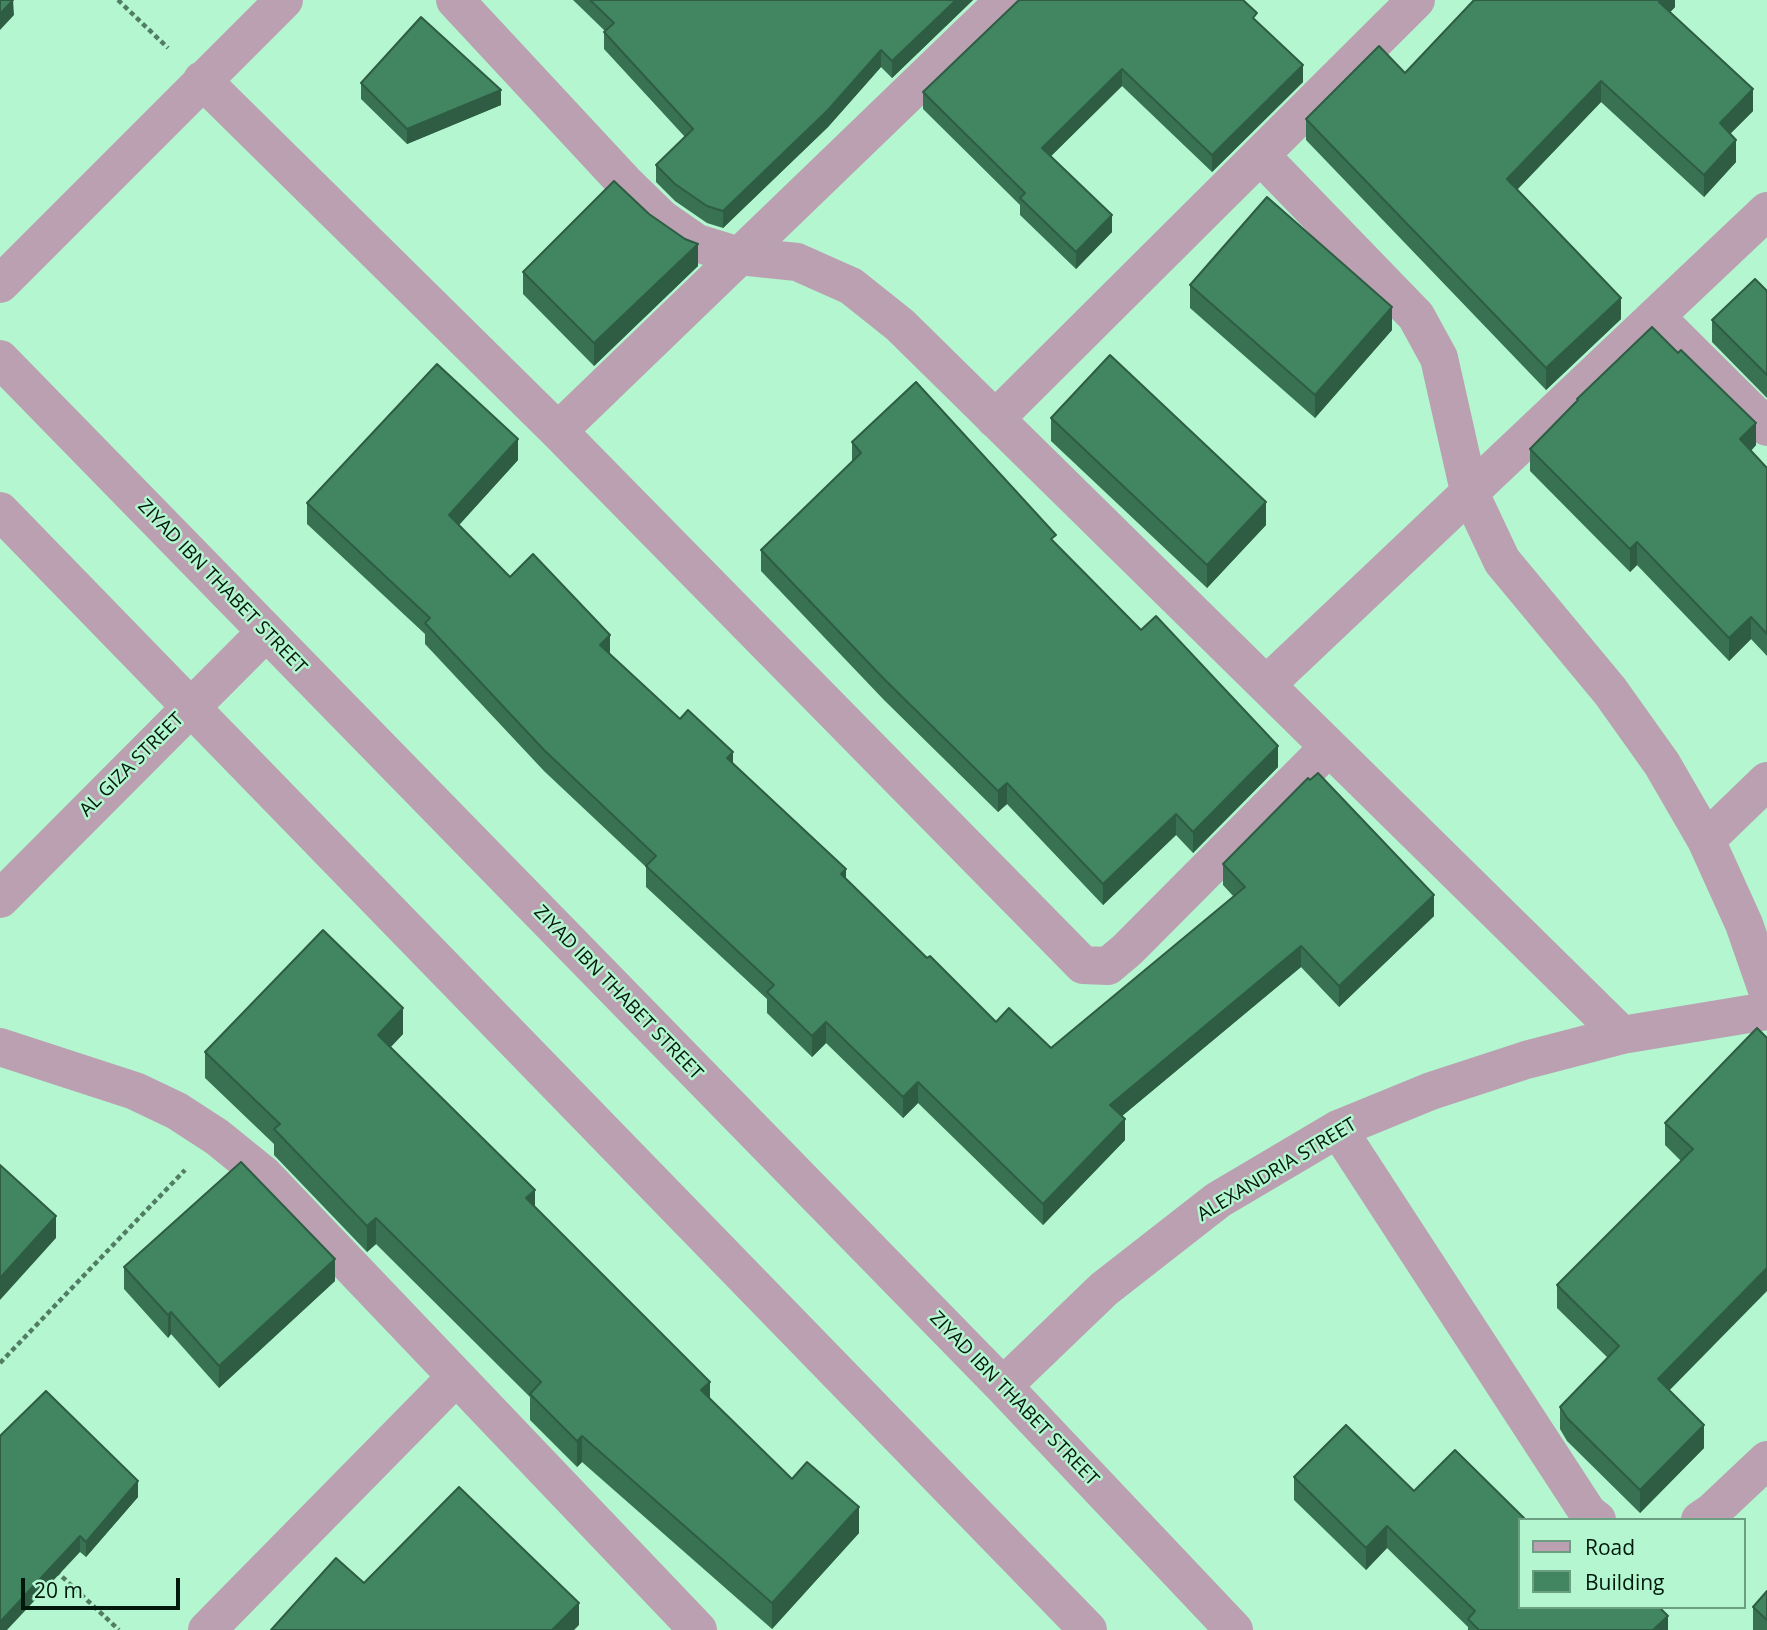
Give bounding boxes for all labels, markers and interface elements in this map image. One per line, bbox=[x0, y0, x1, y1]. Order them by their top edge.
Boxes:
street label: ZIYAD IBN THABET STREET bbox=[133, 495, 311, 679]
street label: AL GIZA STREET bbox=[75, 708, 189, 822]
street label: ZIYAD IBN THABET STREET bbox=[529, 901, 707, 1085]
street label: ALEXANDRIA STREET bbox=[1193, 1113, 1361, 1227]
street label: ZIYAD IBN THABET STREET bbox=[925, 1307, 1103, 1491]
legend bbox=[1518, 1518, 1746, 1609]
text: Road bbox=[1585, 1533, 1635, 1561]
scale bar bbox=[24, 1564, 184, 1608]
text: Building bbox=[1585, 1568, 1664, 1596]
text: 20 m bbox=[34, 1576, 83, 1604]

